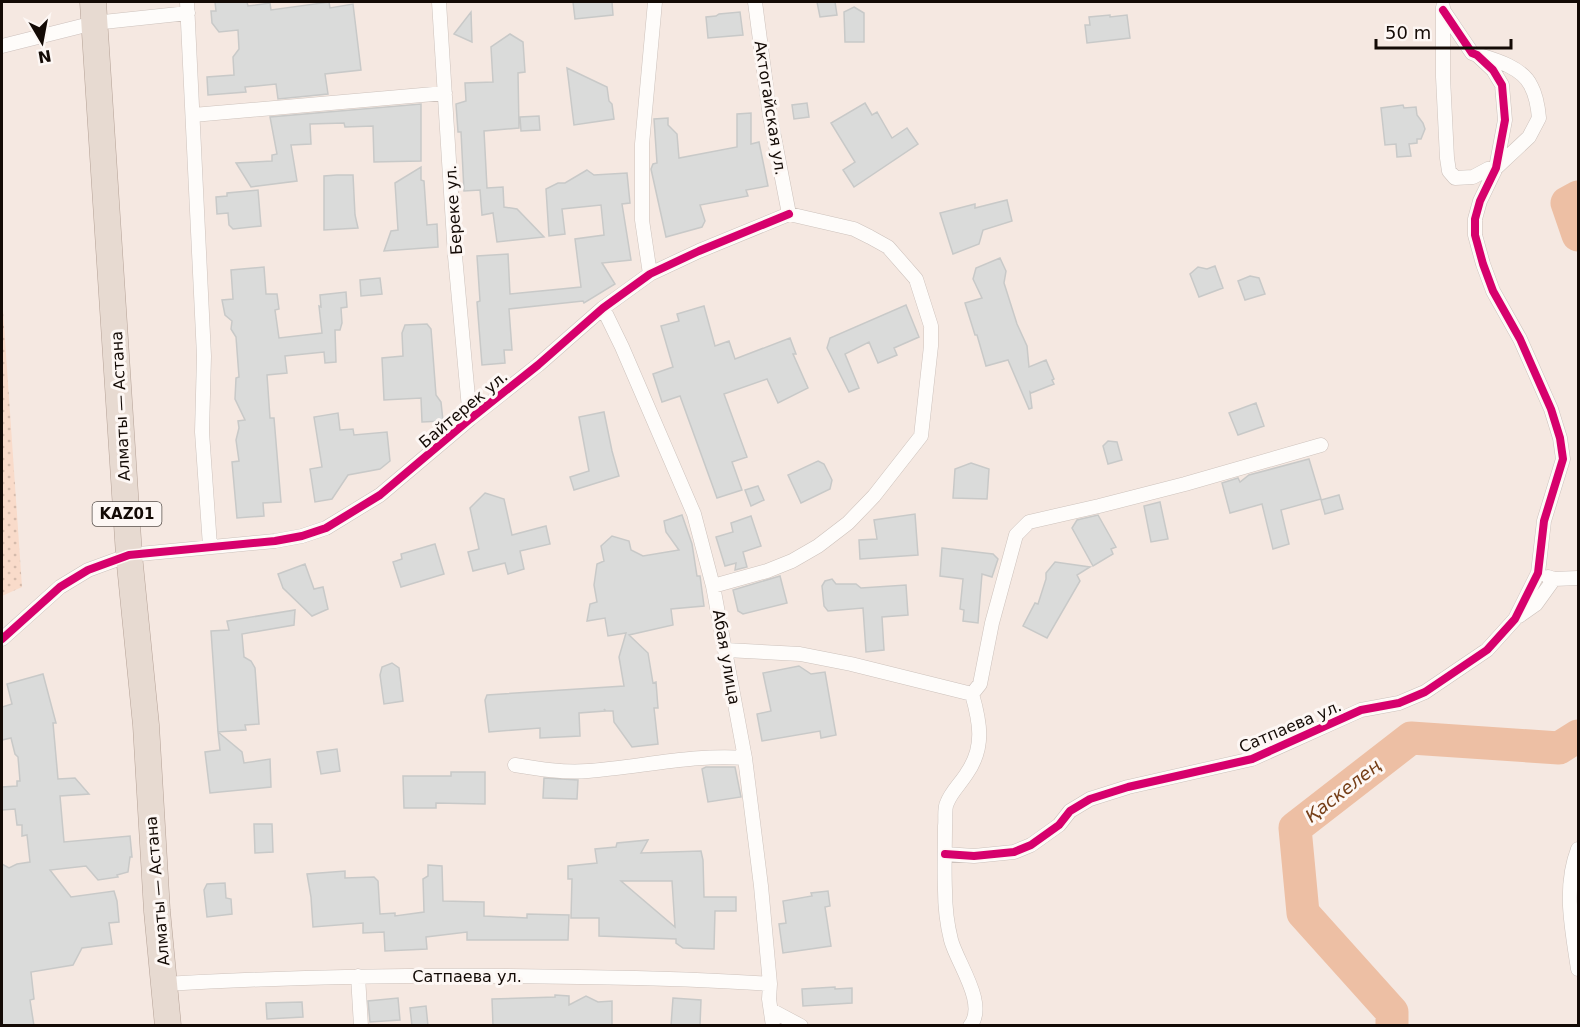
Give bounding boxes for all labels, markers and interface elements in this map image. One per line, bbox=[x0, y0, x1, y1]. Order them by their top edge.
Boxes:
north arrow bbox=[12, 12, 72, 72]
scale bar bbox=[1376, 12, 1511, 50]
text: 50 m bbox=[1385, 22, 1431, 43]
street label: Актогайская ул. bbox=[750, 39, 791, 177]
text: N bbox=[36, 46, 53, 67]
street label: Береке ул. bbox=[441, 164, 466, 256]
street label: Алматы — Астана bbox=[107, 330, 134, 482]
street label: Байтерек ул. bbox=[415, 367, 512, 452]
road number: KАZ01 bbox=[92, 502, 162, 526]
street label: Абая улица bbox=[709, 608, 744, 706]
street label: Сатпаева ул. bbox=[1236, 696, 1344, 757]
water label: Қаскелең bbox=[1301, 755, 1385, 827]
street label: Алматы — Астана bbox=[141, 815, 174, 967]
street label: Сатпаева ул. bbox=[412, 967, 522, 986]

